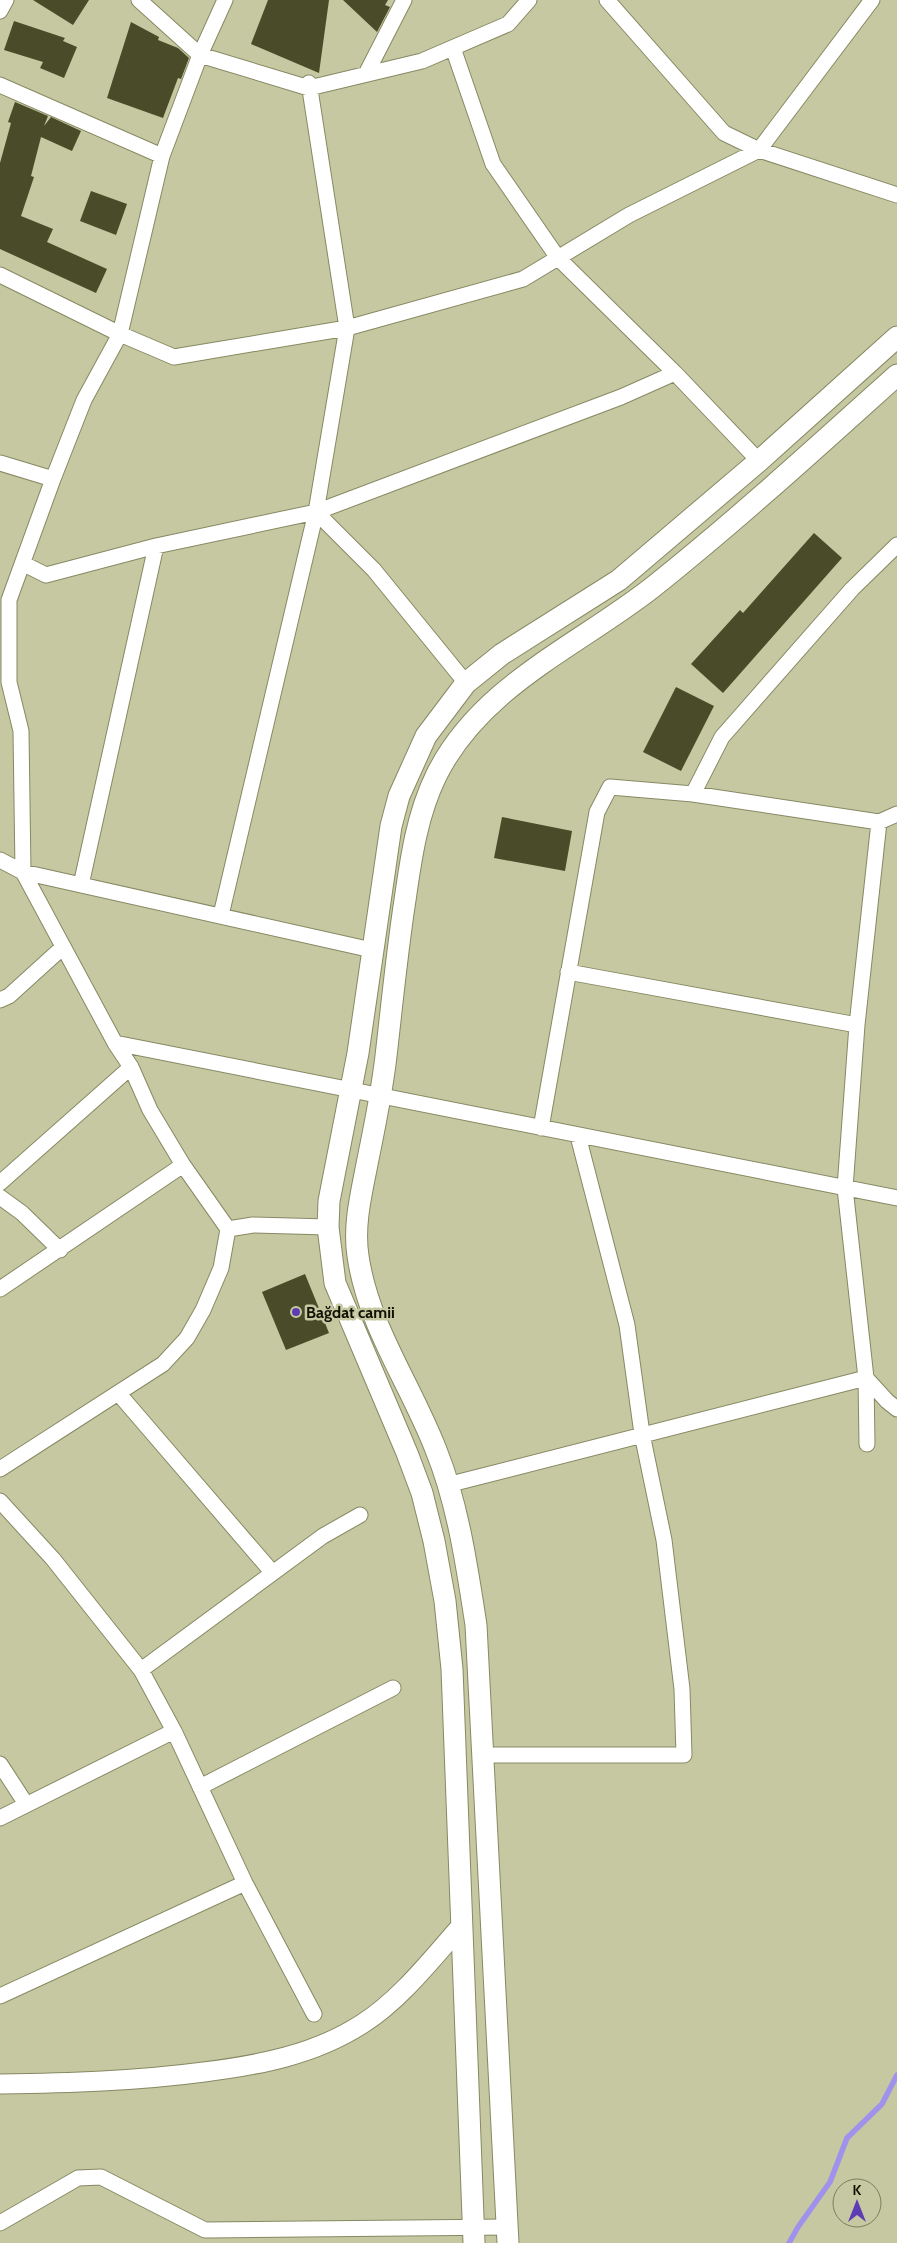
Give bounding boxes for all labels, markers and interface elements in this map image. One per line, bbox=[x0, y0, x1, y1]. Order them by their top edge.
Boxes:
place label: Bağdat camii bbox=[306, 1303, 395, 1322]
marker: Bağdat camii bbox=[290, 1306, 302, 1318]
north arrow bbox=[832, 2178, 882, 2228]
text: K bbox=[853, 2181, 862, 2199]

